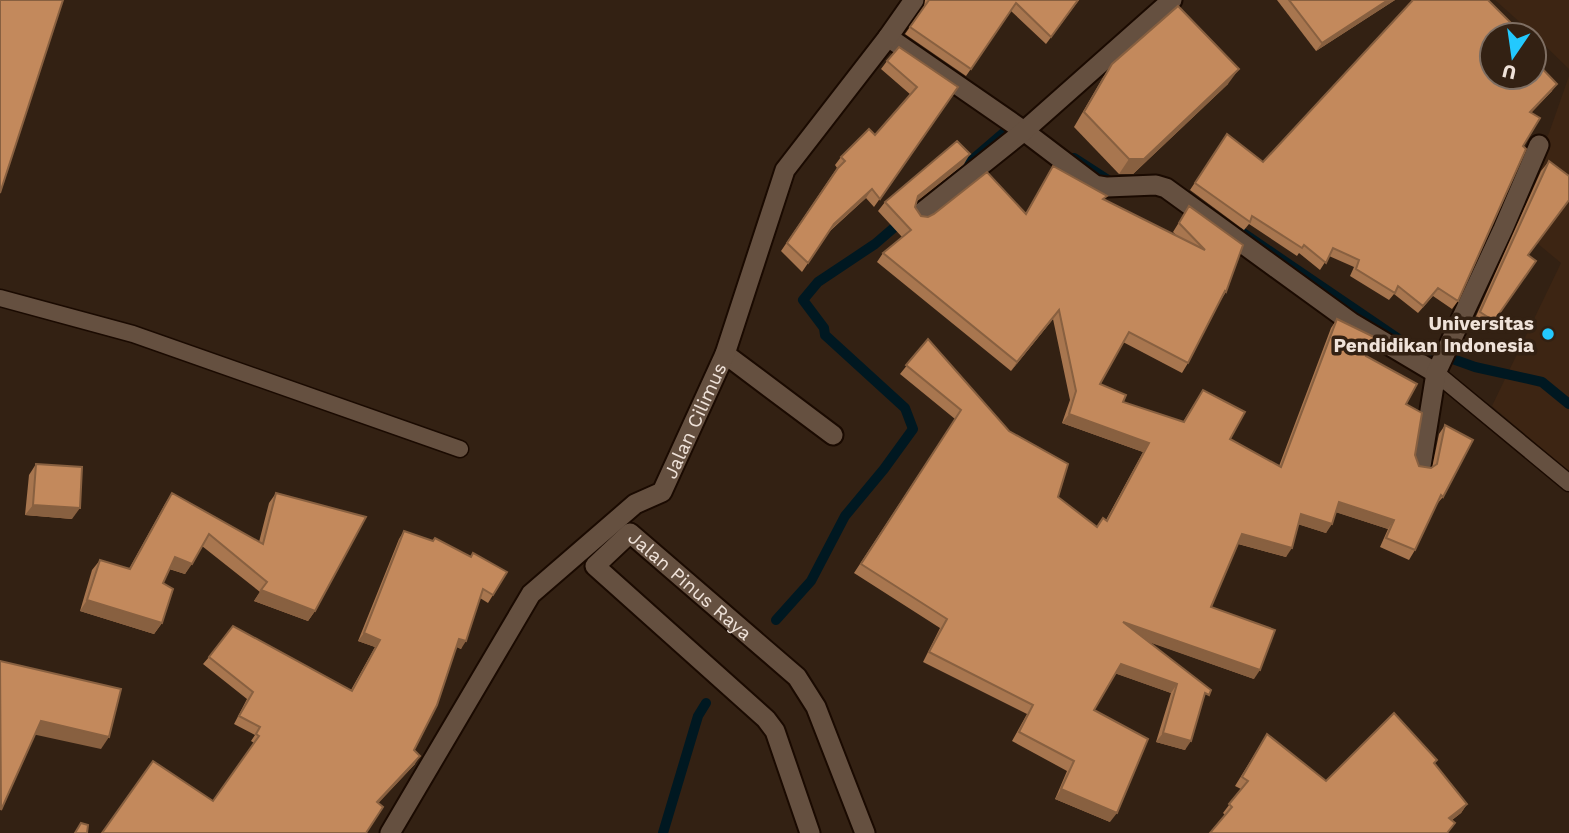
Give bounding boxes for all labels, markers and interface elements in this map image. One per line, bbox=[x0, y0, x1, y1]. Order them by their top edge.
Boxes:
north arrow bbox=[1478, 21, 1548, 91]
text: U bbox=[1500, 59, 1518, 85]
place label: Universitas Pendidikan Indonesia bbox=[1333, 312, 1534, 357]
marker: Universitas Pendidikan Indonesia bbox=[1540, 326, 1556, 342]
street label: Jalan Cilimus bbox=[658, 359, 731, 482]
street label: Jalan Pinus Raya bbox=[624, 525, 757, 645]

